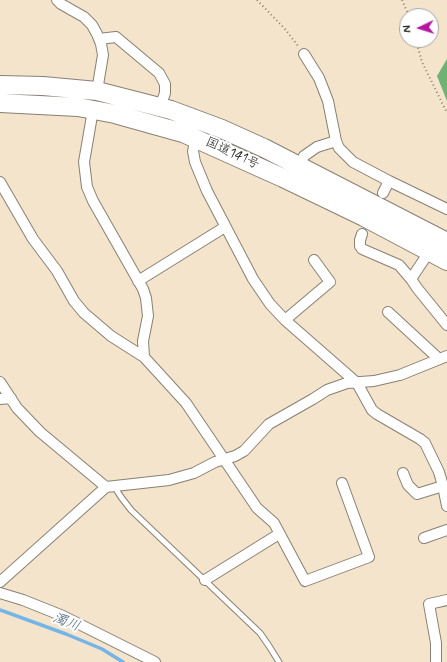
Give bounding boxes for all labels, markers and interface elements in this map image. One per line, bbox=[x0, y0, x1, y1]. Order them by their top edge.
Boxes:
north arrow bbox=[399, 8, 439, 48]
text: N bbox=[401, 25, 415, 33]
street label: 国道141号 bbox=[203, 135, 261, 173]
water label: 濁川 bbox=[50, 610, 82, 636]

